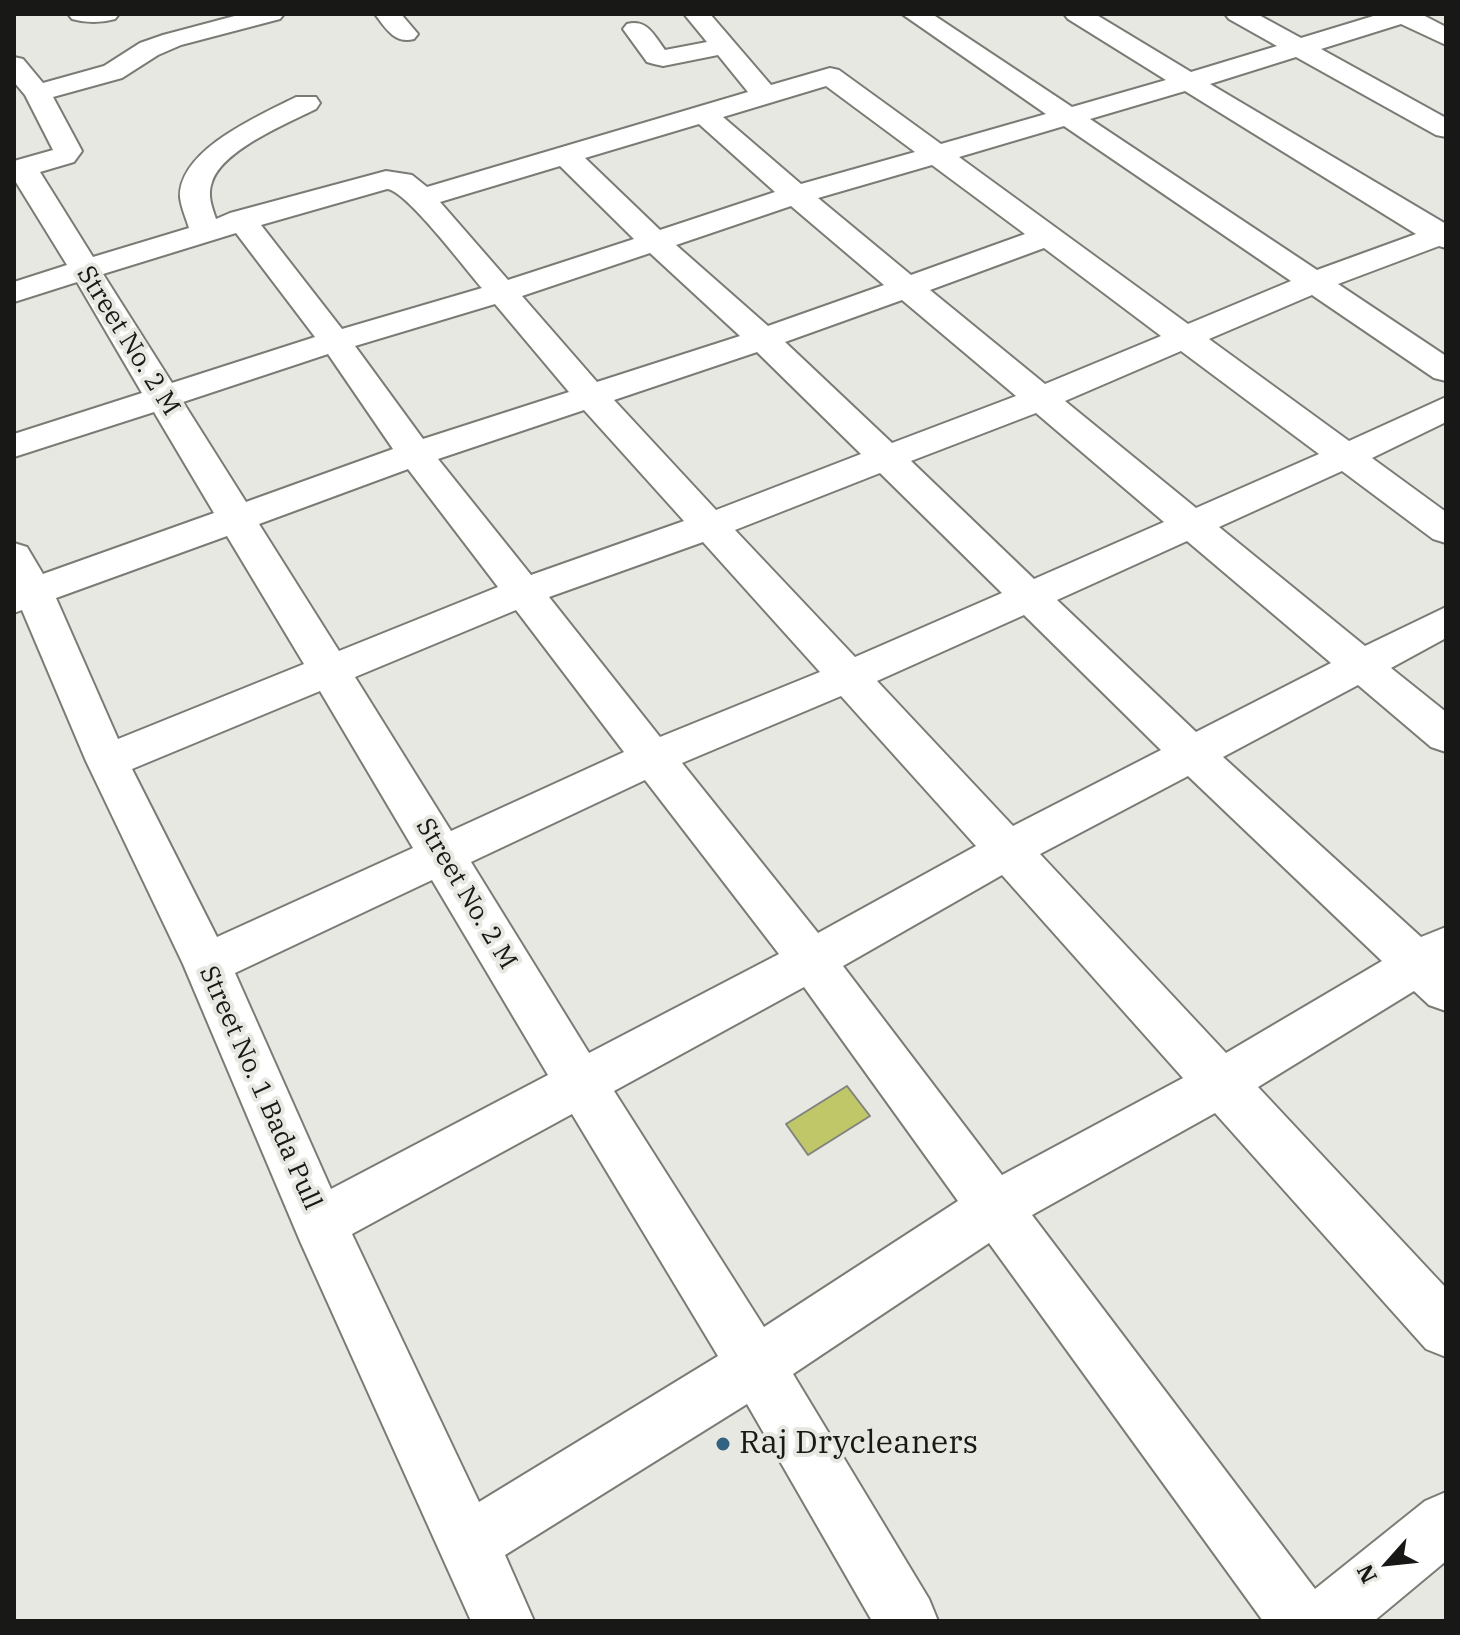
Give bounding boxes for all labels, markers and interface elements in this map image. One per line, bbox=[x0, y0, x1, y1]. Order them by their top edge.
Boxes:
street label: Street No. 2 M bbox=[70, 260, 186, 422]
street label: Street No. 2 M bbox=[409, 813, 523, 975]
street label: Street No. 1 Bada Pull bbox=[192, 961, 328, 1215]
place label: Raj Drycleaners bbox=[739, 1425, 978, 1463]
marker: Raj Drycleaners bbox=[714, 1435, 732, 1453]
north arrow bbox=[1348, 1523, 1428, 1603]
text: N bbox=[1349, 1560, 1383, 1588]

